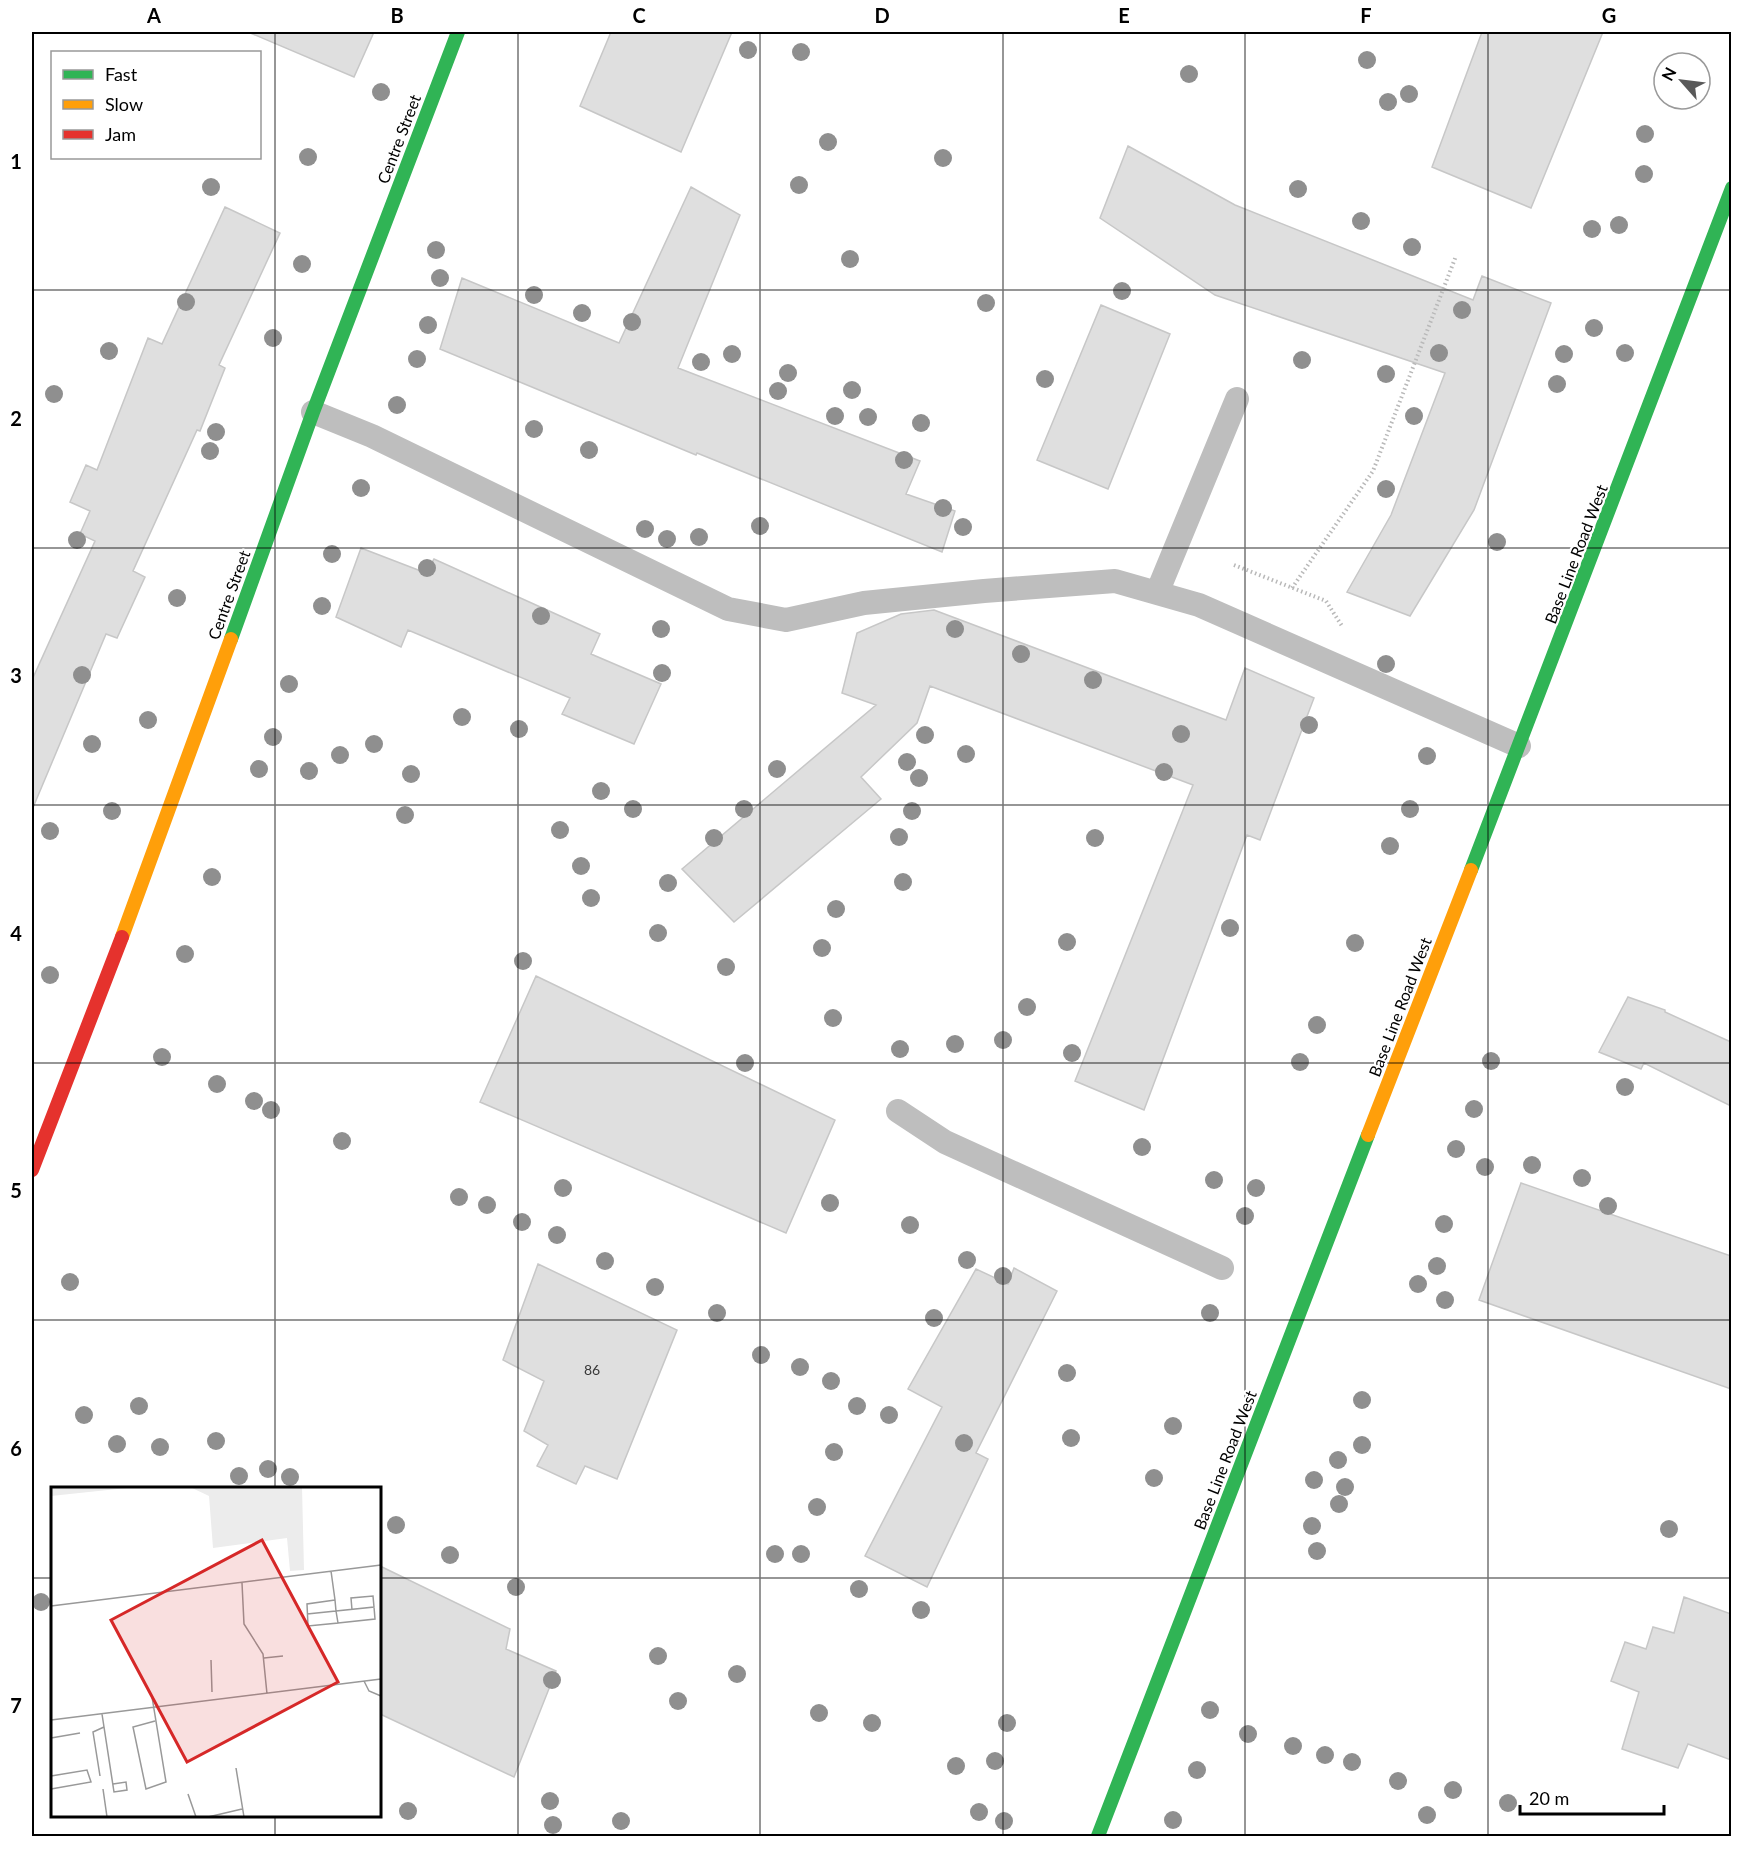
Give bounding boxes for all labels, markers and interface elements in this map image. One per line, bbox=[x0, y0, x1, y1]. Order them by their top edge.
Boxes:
text: A bbox=[146, 3, 161, 27]
text: B bbox=[390, 3, 404, 27]
text: C bbox=[632, 3, 646, 27]
text: D bbox=[874, 3, 890, 27]
text: E bbox=[1118, 3, 1130, 27]
text: F bbox=[1360, 3, 1372, 27]
text: G bbox=[1602, 3, 1616, 27]
legend bbox=[51, 51, 261, 159]
north arrow bbox=[1652, 51, 1712, 111]
text: Fast bbox=[105, 63, 138, 85]
text: N bbox=[1657, 64, 1680, 84]
street label: Centre Street bbox=[373, 91, 424, 186]
text: Slow bbox=[105, 93, 143, 115]
text: Jam bbox=[105, 123, 136, 145]
text: 1 bbox=[10, 149, 22, 173]
text: 2 bbox=[10, 406, 22, 430]
street label: Base Line Road West bbox=[1540, 481, 1611, 626]
street label: Centre Street bbox=[204, 547, 254, 642]
text: 3 bbox=[10, 663, 22, 687]
text: 4 bbox=[10, 921, 22, 945]
street label: Base Line Road West bbox=[1364, 934, 1435, 1079]
text: 5 bbox=[10, 1178, 22, 1202]
house number: 86 bbox=[584, 1361, 600, 1378]
street label: Base Line Road West bbox=[1189, 1387, 1260, 1532]
text: 6 bbox=[10, 1436, 22, 1460]
inset map bbox=[51, 1487, 381, 1817]
text: 7 bbox=[10, 1693, 22, 1717]
scale bar bbox=[1520, 1778, 1664, 1816]
text: 20 m bbox=[1529, 1787, 1569, 1809]

